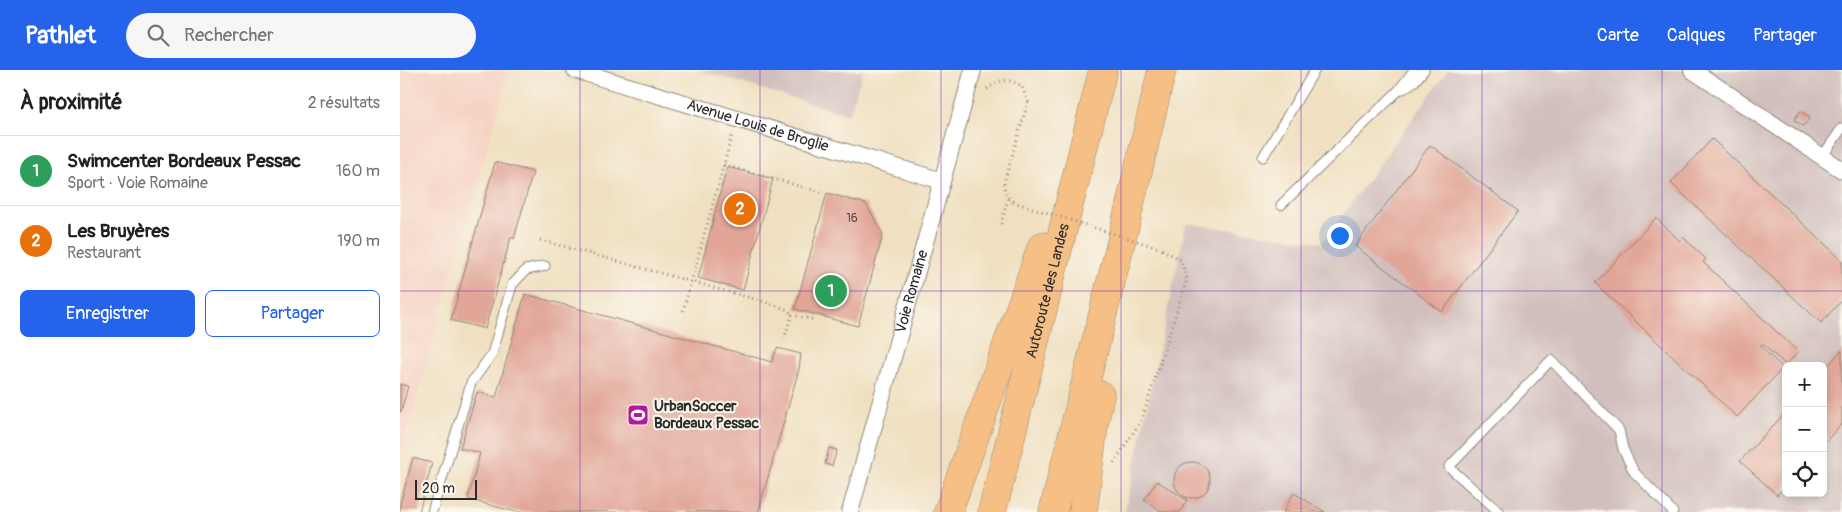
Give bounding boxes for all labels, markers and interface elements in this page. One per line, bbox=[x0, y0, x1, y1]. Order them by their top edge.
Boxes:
search box bbox=[126, 13, 476, 58]
text: Pathlet bbox=[25, 21, 96, 50]
icon: search bbox=[144, 21, 172, 49]
text: Rechercher bbox=[184, 23, 274, 47]
text: Carte bbox=[1597, 24, 1639, 47]
text: Calques bbox=[1667, 24, 1725, 47]
text: Partager bbox=[1753, 24, 1817, 47]
text: À proximité bbox=[20, 89, 123, 116]
text: 2 résultats bbox=[308, 93, 380, 113]
street label: Avenue Louis de Broglie bbox=[685, 95, 832, 156]
text: Swimcenter Bordeaux Pessac bbox=[67, 149, 301, 173]
text: 1 bbox=[33, 161, 39, 181]
text: 160 m bbox=[336, 161, 380, 181]
text: Sport · Voie Romaine bbox=[67, 173, 208, 193]
pin: 2 bbox=[724, 190, 756, 228]
house number: 16 bbox=[846, 211, 858, 226]
text: Les Bruyères bbox=[67, 219, 169, 243]
street label: Autoroute des Landes bbox=[1021, 221, 1074, 360]
your location bbox=[1327, 223, 1353, 249]
text: 2 bbox=[32, 231, 40, 251]
text: 190 m bbox=[337, 231, 380, 251]
text: Restaurant bbox=[67, 243, 141, 263]
street label: Voie Romaine bbox=[891, 247, 932, 335]
pin: 1 bbox=[815, 272, 847, 310]
button: Enregistrer bbox=[20, 290, 195, 337]
button: Partager bbox=[205, 290, 380, 337]
map controls bbox=[1782, 362, 1827, 497]
button: + bbox=[1782, 362, 1827, 407]
place label: UrbanSoccer Bordeaux Pessac bbox=[654, 397, 760, 433]
sports icon: UrbanSoccer Bordeaux Pessac bbox=[626, 403, 650, 427]
button: − bbox=[1782, 407, 1827, 452]
button: locate bbox=[1782, 452, 1827, 497]
scale bar bbox=[415, 477, 478, 500]
text: 20 m bbox=[422, 480, 455, 497]

